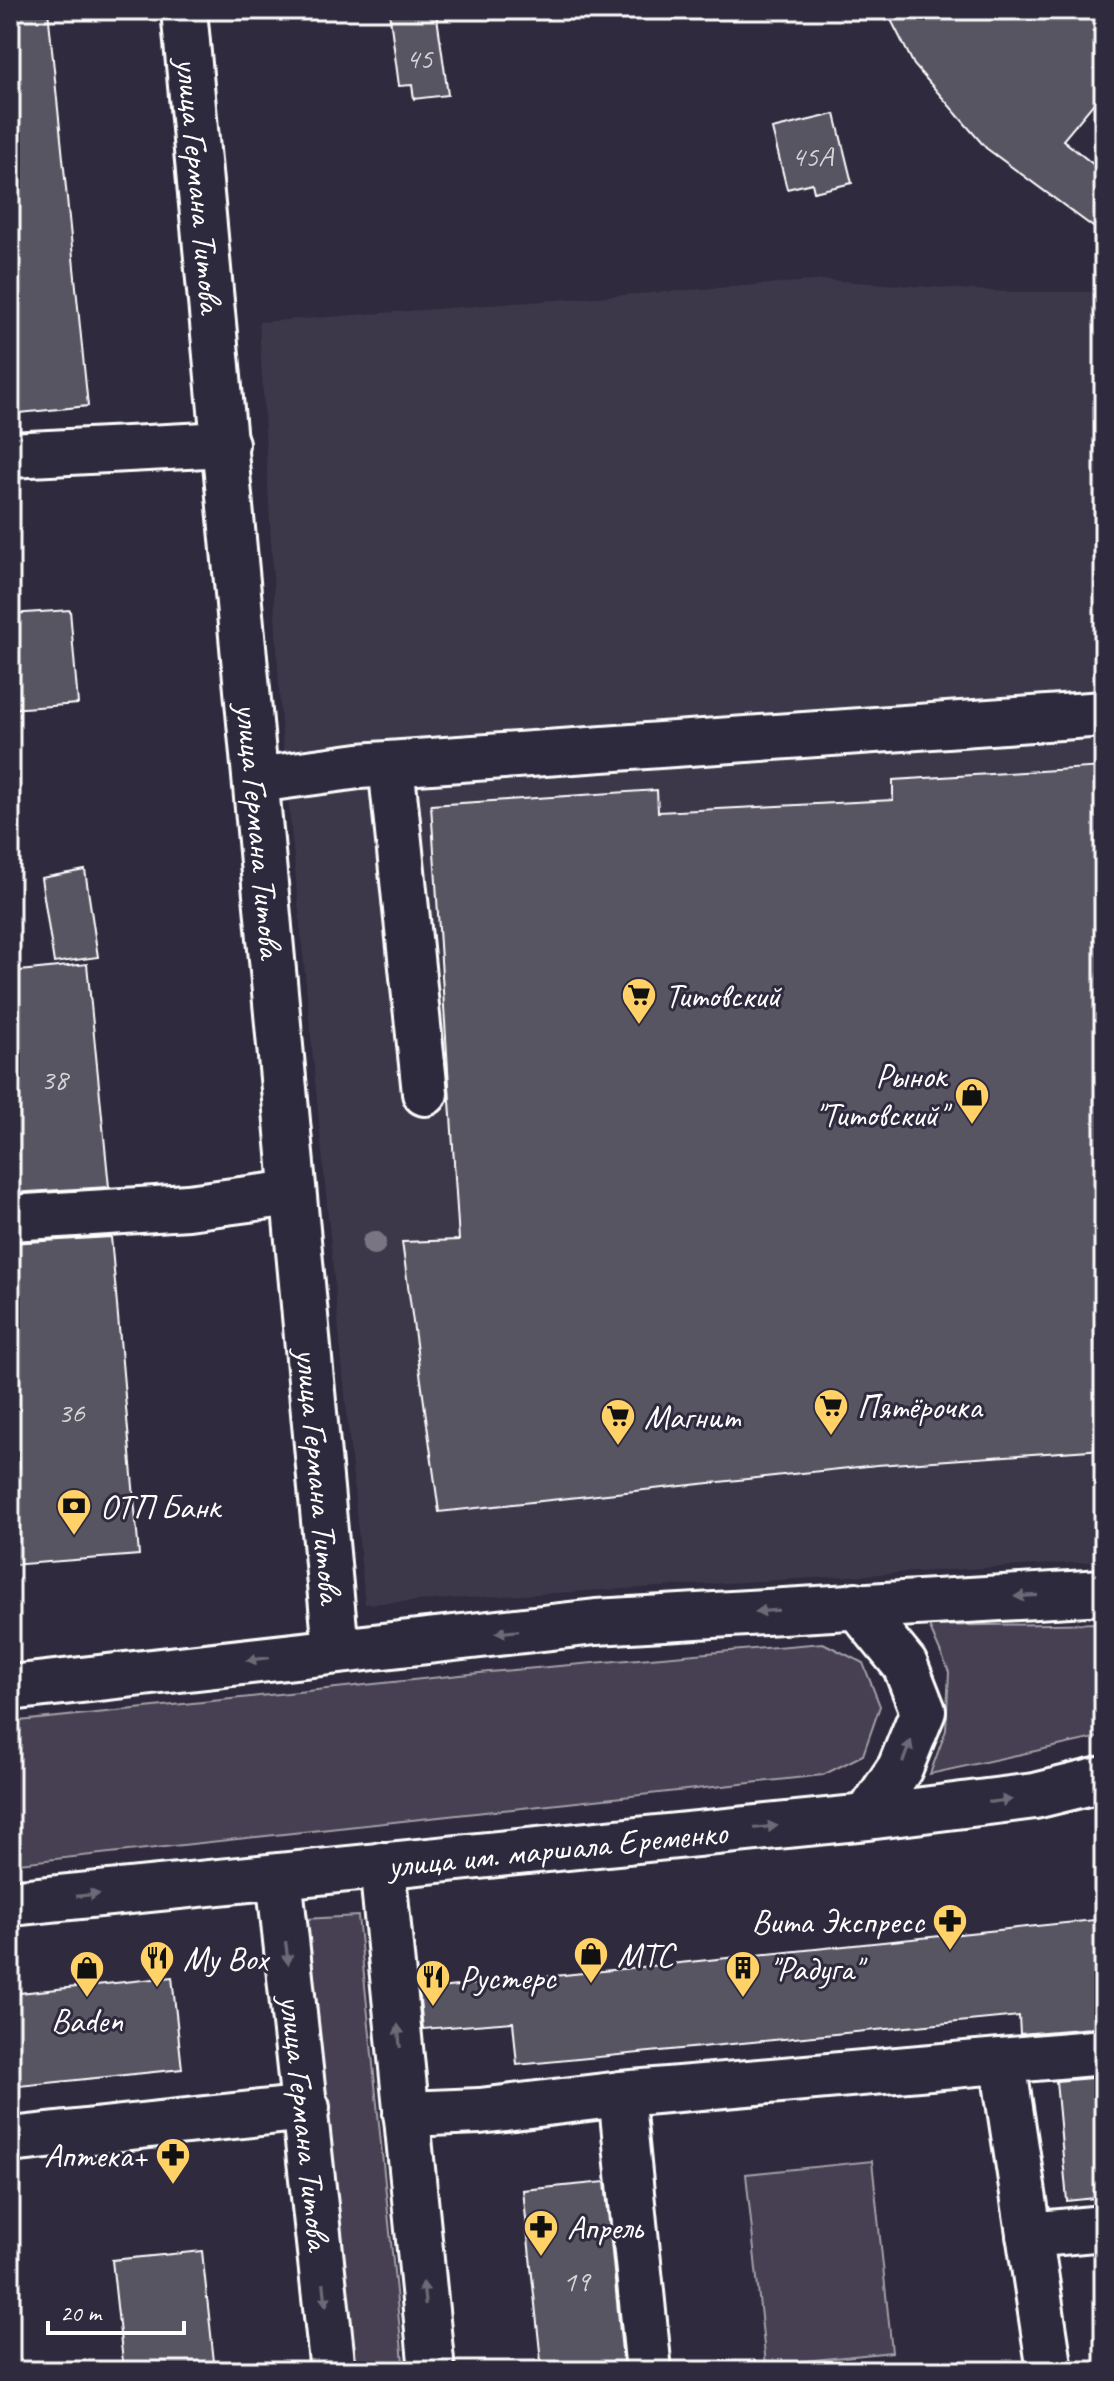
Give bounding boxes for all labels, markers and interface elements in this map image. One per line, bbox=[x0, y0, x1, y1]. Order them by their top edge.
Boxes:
house number: 45 bbox=[406, 39, 434, 77]
street label: улица Германа Титова bbox=[167, 54, 234, 318]
house number: 45А bbox=[791, 137, 835, 175]
street label: улица Германа Титова bbox=[227, 699, 294, 963]
place label: Титовский bbox=[665, 974, 782, 1017]
supermarket icon: Титовский bbox=[620, 976, 658, 1026]
place label: Рынок "Титовский" bbox=[815, 1054, 953, 1136]
house number: 38 bbox=[41, 1060, 70, 1098]
shop icon: Рынок "Титовский" bbox=[953, 1076, 991, 1126]
street label: улица Германа Титова bbox=[286, 1344, 353, 1608]
place label: Пятёрочка bbox=[857, 1385, 984, 1428]
supermarket icon: Пятёрочка bbox=[812, 1387, 850, 1437]
house number: 36 bbox=[58, 1393, 86, 1431]
place label: Магнит bbox=[644, 1395, 742, 1438]
supermarket icon: Магнит bbox=[599, 1397, 637, 1447]
place label: ОТП Банк bbox=[100, 1485, 223, 1528]
bank icon: ОТП Банк bbox=[55, 1487, 93, 1537]
one-way arrow bbox=[1013, 1590, 1038, 1603]
one-way arrow bbox=[754, 1605, 779, 1618]
one-way arrow bbox=[494, 1625, 519, 1638]
one-way arrow bbox=[245, 1652, 270, 1665]
one-way arrow bbox=[901, 1739, 914, 1763]
one-way arrow bbox=[988, 1794, 1013, 1807]
street label: улица им. маршала Еременко bbox=[384, 1809, 731, 1887]
one-way arrow bbox=[754, 1820, 779, 1833]
one-way arrow bbox=[76, 1889, 101, 1902]
place label: Вита Экспресс bbox=[751, 1900, 926, 1943]
pharmacy icon: Вита Экспресс bbox=[931, 1902, 969, 1952]
place label: МТС bbox=[617, 1933, 677, 1976]
shop icon: МТС bbox=[572, 1935, 610, 1985]
place label: My Box bbox=[183, 1937, 270, 1980]
restaurant icon: My Box bbox=[138, 1939, 176, 1989]
one-way arrow bbox=[280, 1941, 293, 1966]
place label: "Радуга" bbox=[769, 1947, 868, 1990]
shop icon: Baden bbox=[68, 1949, 106, 1999]
building icon: "Радуга" bbox=[724, 1949, 762, 1999]
place label: Рустерс bbox=[459, 1956, 557, 1999]
restaurant icon: Рустерс bbox=[414, 1958, 452, 2008]
street label: улица Германа Титова bbox=[270, 1991, 341, 2255]
place label: Baden bbox=[51, 1999, 124, 2042]
one-way arrow bbox=[392, 2023, 405, 2048]
place label: Аптека+ bbox=[44, 2134, 149, 2177]
pharmacy icon: Аптека+ bbox=[154, 2136, 192, 2186]
place label: Апрель bbox=[567, 2206, 645, 2249]
pharmacy icon: Апрель bbox=[522, 2208, 560, 2258]
house number: 19 bbox=[563, 2262, 592, 2300]
one-way arrow bbox=[417, 2280, 430, 2305]
one-way arrow bbox=[319, 2283, 332, 2308]
scale bar bbox=[48, 2285, 184, 2335]
text: 20 m bbox=[60, 2298, 103, 2328]

